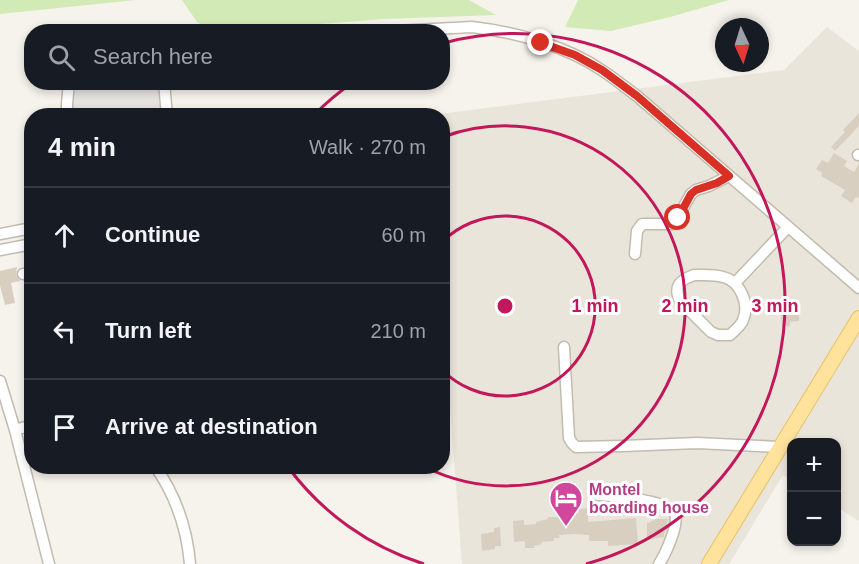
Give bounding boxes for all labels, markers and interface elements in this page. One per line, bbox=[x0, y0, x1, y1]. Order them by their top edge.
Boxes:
north arrow bbox=[715, 18, 769, 72]
search box bbox=[24, 24, 450, 90]
route end bbox=[527, 29, 553, 55]
icon: search bbox=[45, 41, 78, 74]
text: Search here bbox=[93, 44, 213, 69]
text: 4 min bbox=[48, 132, 116, 162]
text: Walk · 270 m bbox=[309, 136, 426, 158]
route start bbox=[664, 204, 690, 230]
icon: ahead bbox=[48, 219, 81, 252]
text: Continue bbox=[105, 222, 200, 247]
text: 60 m bbox=[382, 224, 426, 246]
centre of rings bbox=[495, 296, 515, 316]
text: 1 min bbox=[571, 296, 619, 316]
text: 2 min bbox=[661, 296, 709, 316]
text: 3 min bbox=[751, 296, 799, 316]
icon: left bbox=[48, 315, 81, 348]
text: Turn left bbox=[105, 318, 191, 343]
text: 210 m bbox=[370, 320, 426, 342]
icon: arrive bbox=[48, 411, 81, 444]
text: Arrive at destination bbox=[105, 414, 318, 439]
map controls bbox=[787, 438, 841, 546]
button: + bbox=[787, 438, 841, 492]
hotel icon: Montel boarding house bbox=[548, 480, 584, 527]
place label: Montel boarding house bbox=[589, 481, 709, 516]
button: − bbox=[787, 492, 841, 546]

